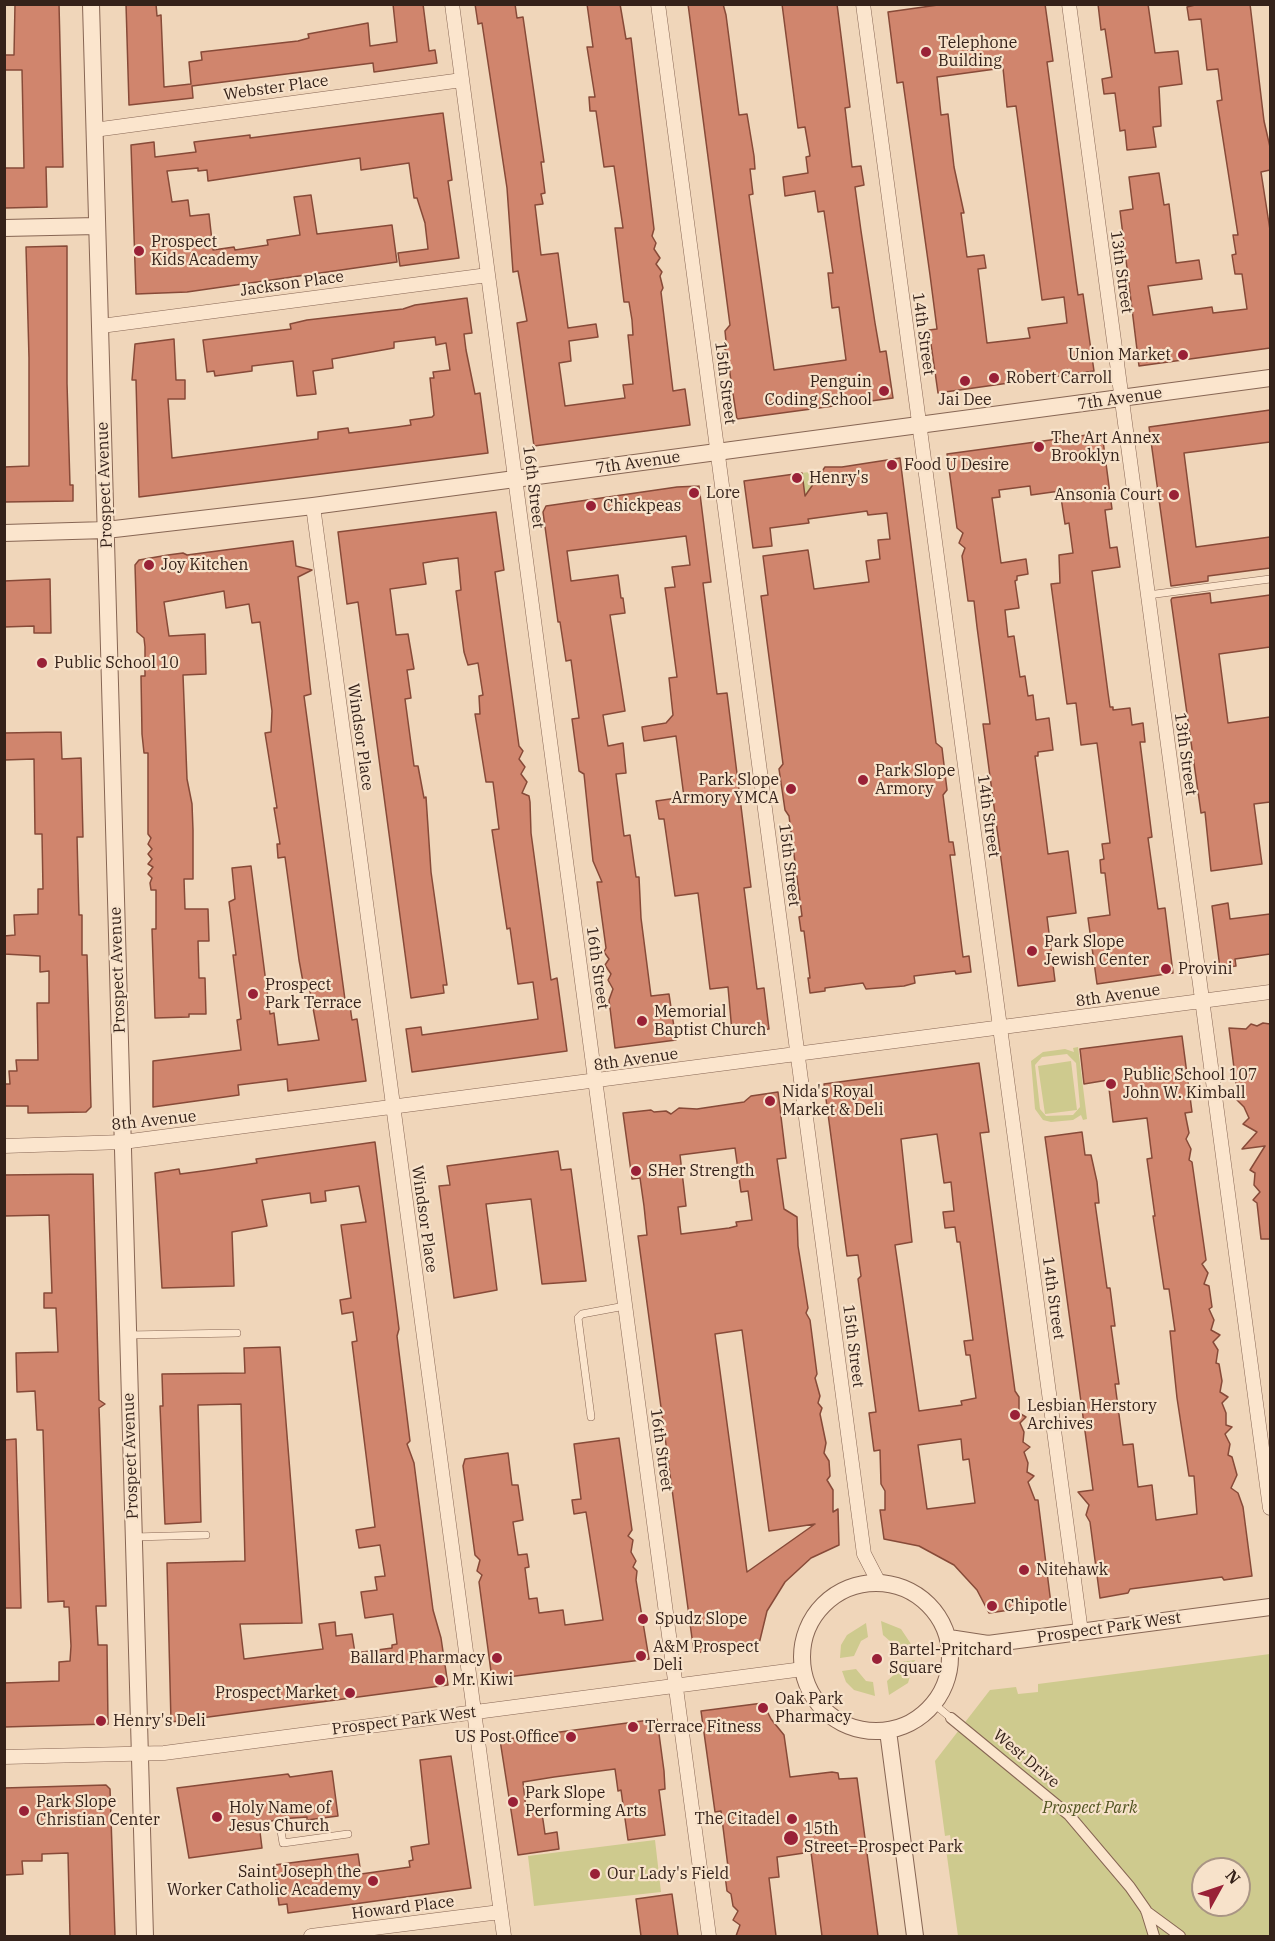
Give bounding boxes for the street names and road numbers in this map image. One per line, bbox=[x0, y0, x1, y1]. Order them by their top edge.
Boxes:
street label: Webster Place bbox=[222, 71, 330, 105]
street label: 13th Street bbox=[1106, 229, 1136, 315]
street label: Jackson Place bbox=[239, 267, 345, 301]
street label: 14th Street bbox=[908, 291, 938, 377]
street label: 15th Street bbox=[710, 340, 740, 426]
street label: 7th Avenue bbox=[1076, 384, 1164, 414]
street label: Prospect Avenue bbox=[93, 422, 117, 548]
street label: 16th Street bbox=[518, 444, 548, 530]
street label: 7th Avenue bbox=[594, 448, 682, 478]
street label: Windsor Place bbox=[343, 682, 377, 792]
street label: 13th Street bbox=[1170, 711, 1200, 797]
street label: 14th Street bbox=[973, 773, 1003, 859]
street label: 15th Street bbox=[774, 822, 804, 908]
street label: Prospect Avenue bbox=[106, 907, 130, 1033]
street label: 16th Street bbox=[582, 925, 612, 1011]
street label: 8th Avenue bbox=[1074, 981, 1162, 1011]
street label: 8th Avenue bbox=[592, 1045, 680, 1075]
street label: 8th Avenue bbox=[111, 1107, 197, 1135]
street label: Windsor Place bbox=[407, 1164, 441, 1274]
street label: 14th Street bbox=[1038, 1255, 1068, 1341]
street label: 15th Street bbox=[838, 1303, 868, 1389]
street label: Prospect Avenue bbox=[119, 1393, 143, 1519]
street label: 16th Street bbox=[646, 1407, 676, 1493]
street label: Prospect Park West bbox=[1036, 1608, 1182, 1648]
street label: Prospect Park West bbox=[331, 1703, 477, 1739]
street label: West Drive bbox=[989, 1726, 1063, 1792]
street label: Howard Place bbox=[351, 1892, 455, 1924]

